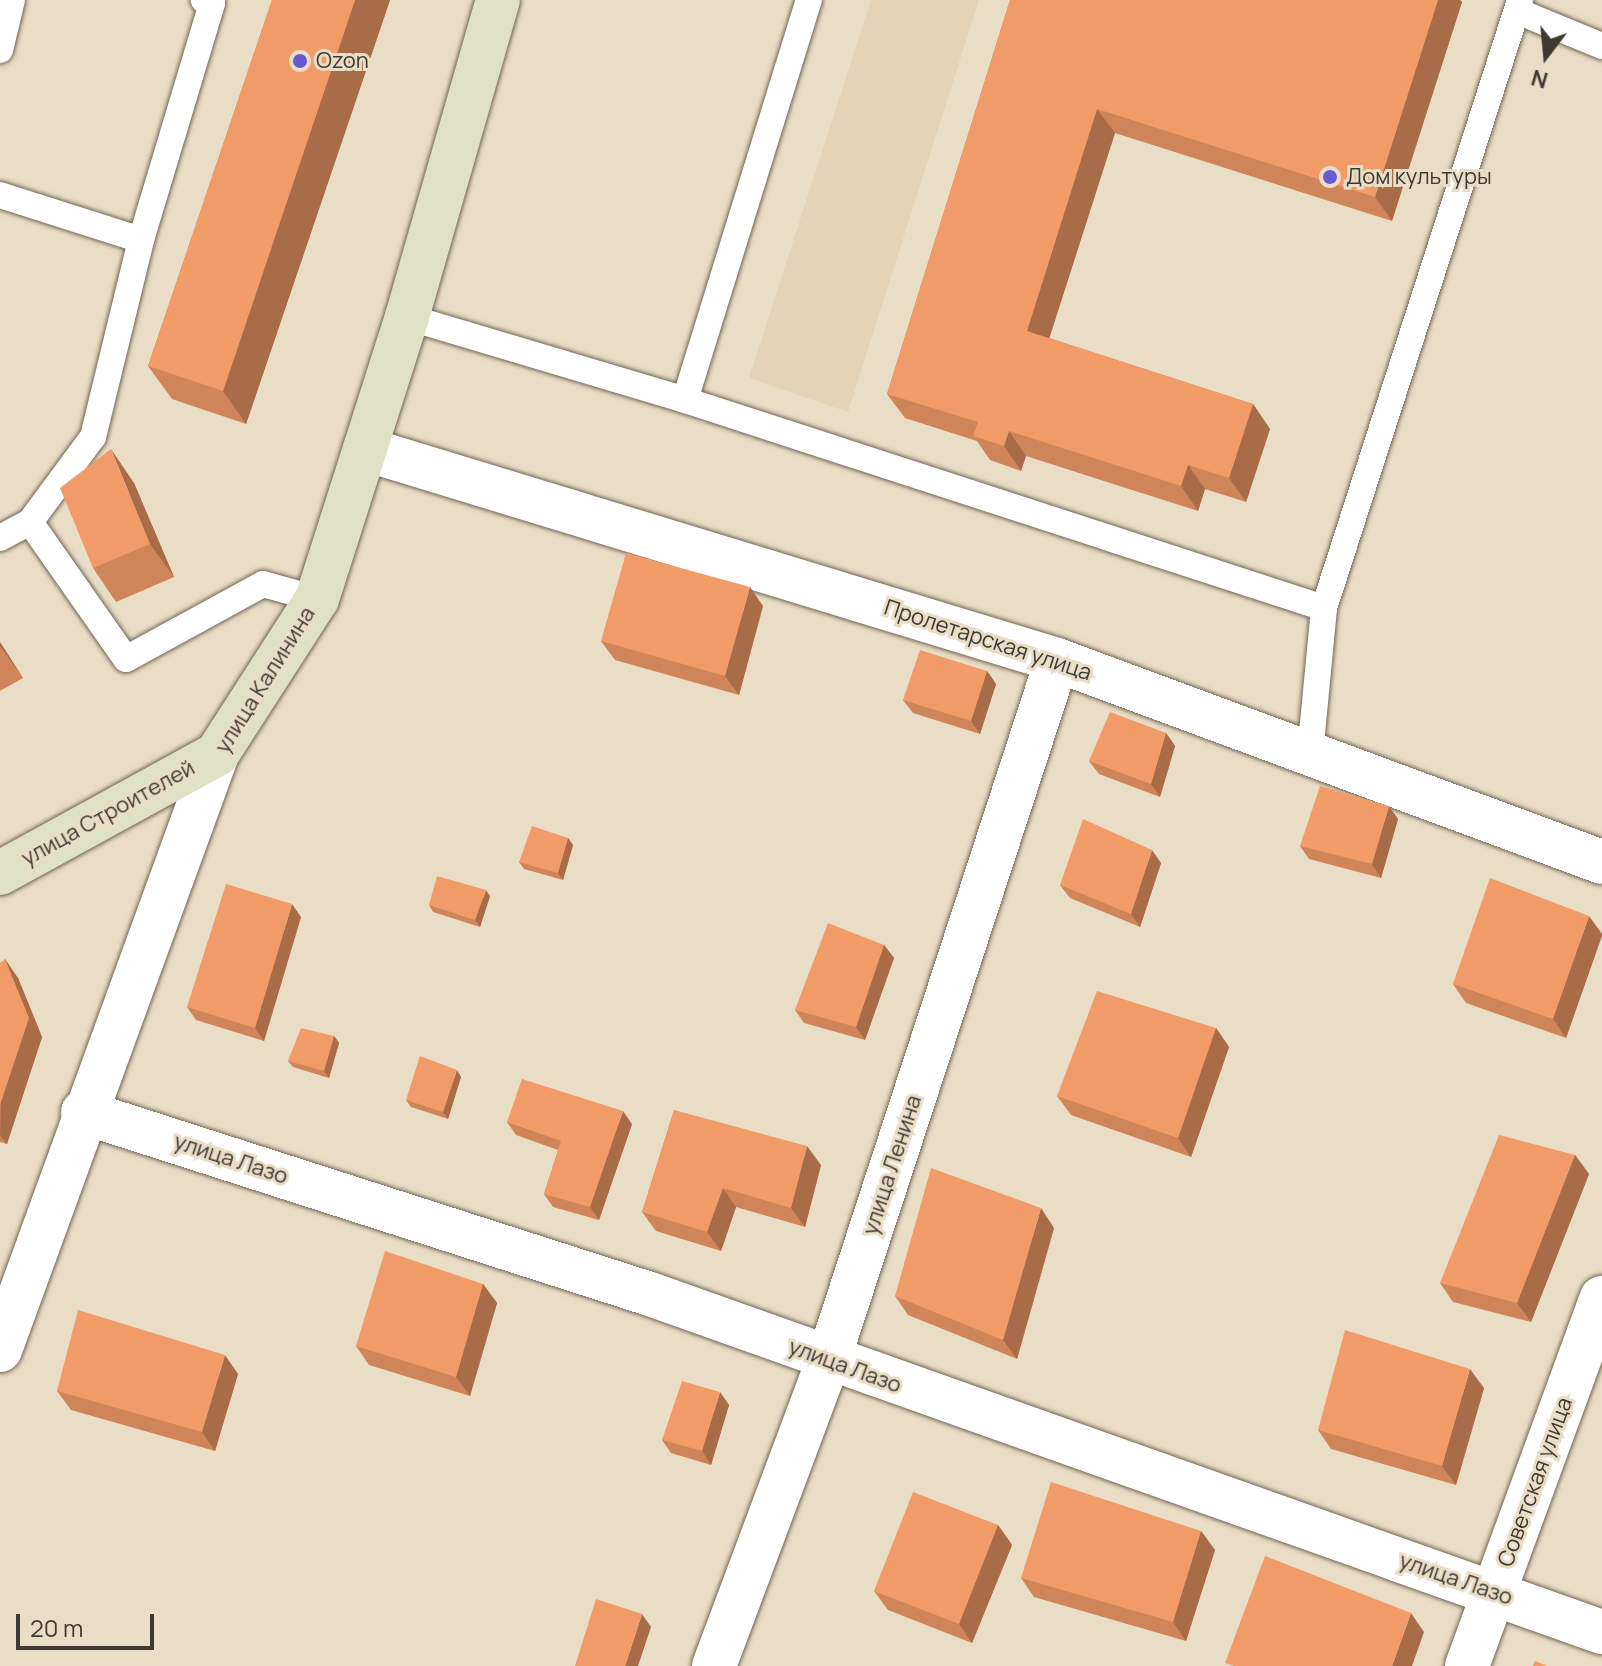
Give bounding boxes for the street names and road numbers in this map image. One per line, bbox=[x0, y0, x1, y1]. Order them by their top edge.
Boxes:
street label: Пролетарская улица bbox=[881, 594, 1095, 686]
street label: улица Калинина bbox=[209, 602, 321, 758]
street label: улица Строителей bbox=[17, 754, 199, 872]
street label: улица Ленина bbox=[857, 1092, 927, 1238]
street label: улица Лазо bbox=[171, 1128, 291, 1190]
street label: улица Лазо bbox=[785, 1333, 905, 1399]
street label: Советская улица bbox=[1492, 1394, 1578, 1570]
street label: улица Лазо bbox=[1396, 1547, 1516, 1611]

